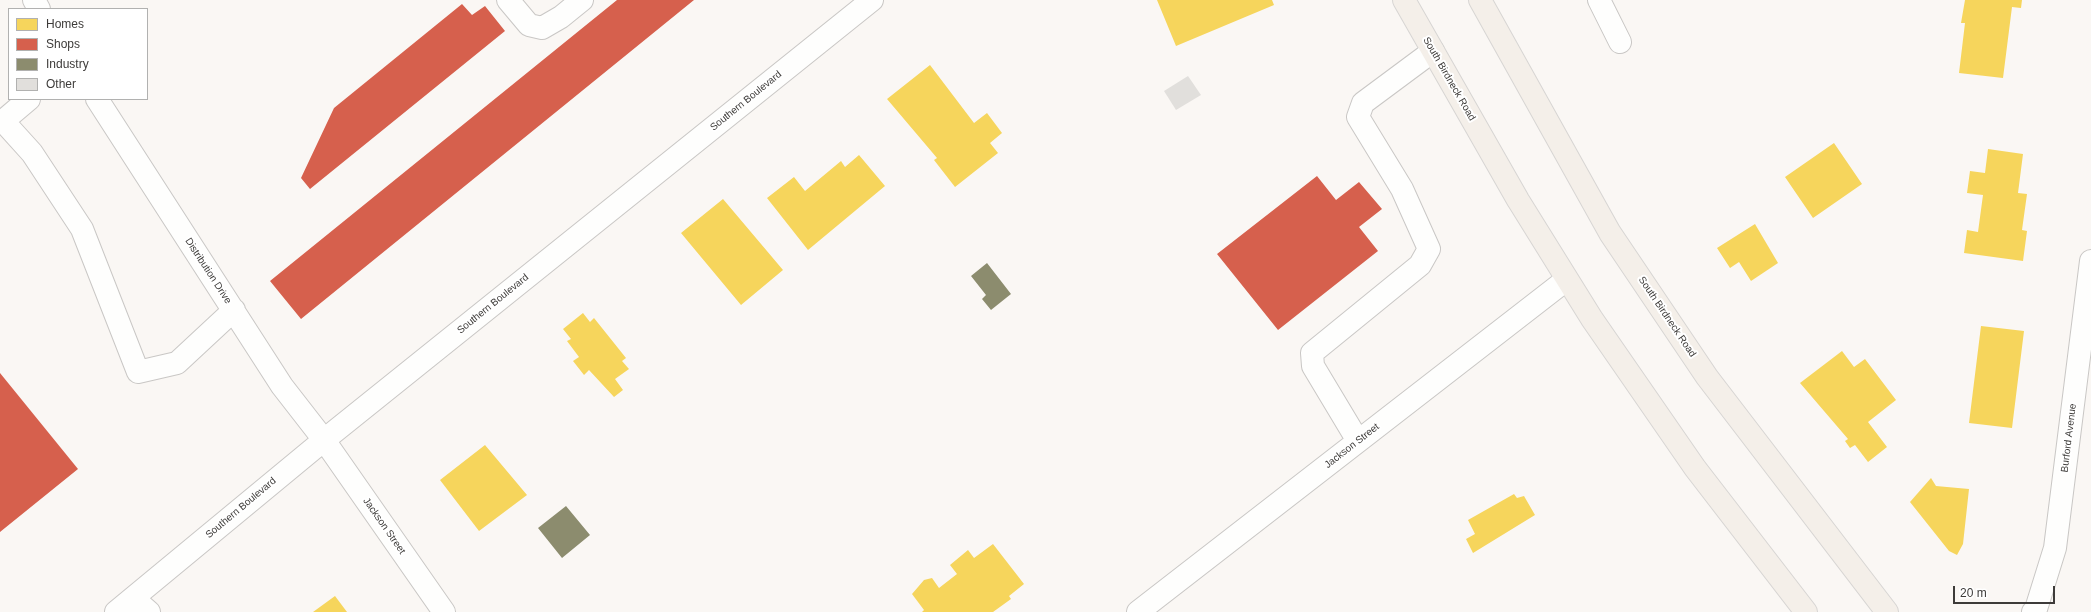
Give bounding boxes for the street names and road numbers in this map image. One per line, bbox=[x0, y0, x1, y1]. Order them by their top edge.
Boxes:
street label: South Birdneck Road bbox=[1420, 35, 1478, 123]
street label: Southern Boulevard bbox=[708, 69, 784, 133]
street label: Distribution Drive bbox=[182, 236, 234, 306]
street label: Southern Boulevard bbox=[455, 272, 531, 336]
street label: South Birdneck Road bbox=[1636, 274, 1698, 360]
street label: Burford Avenue bbox=[2059, 403, 2079, 473]
street label: Jackson Street bbox=[1322, 421, 1382, 471]
street label: Southern Boulevard bbox=[203, 475, 279, 541]
street label: Jackson Street bbox=[360, 495, 408, 557]

